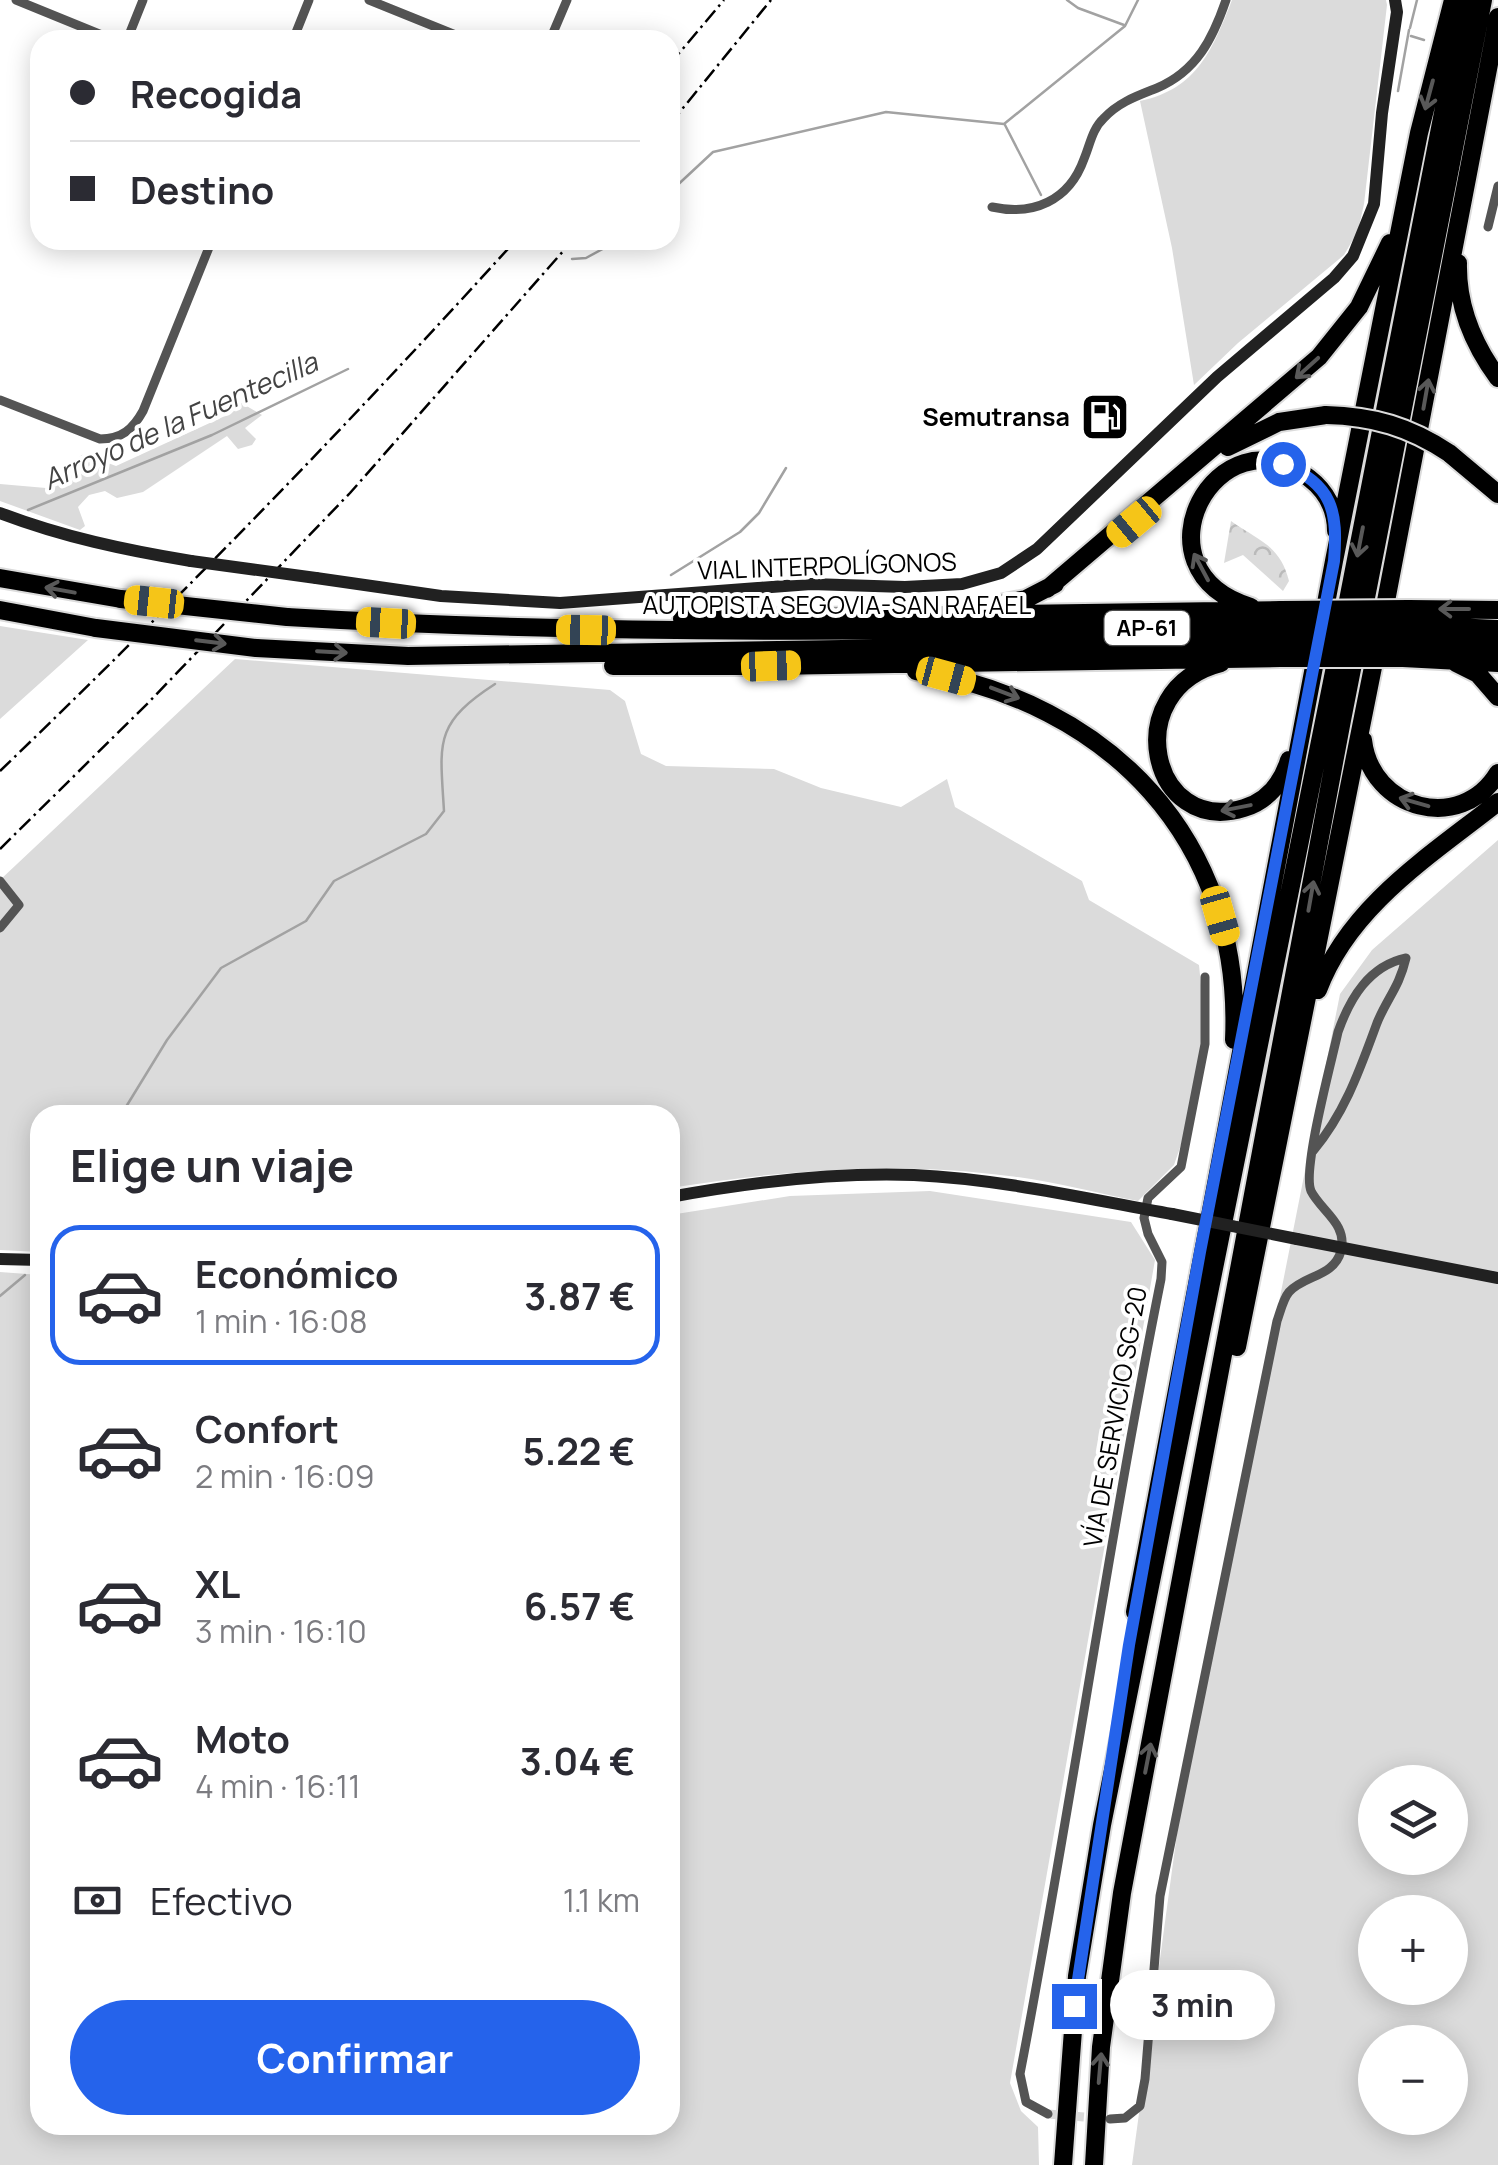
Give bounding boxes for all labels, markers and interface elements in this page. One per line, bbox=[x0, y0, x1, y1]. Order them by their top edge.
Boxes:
text: Recogida bbox=[130, 67, 302, 119]
one-way arrow bbox=[1419, 79, 1438, 110]
text: Destino bbox=[130, 163, 274, 215]
water label: Arroyo de la Fuentecilla bbox=[36, 342, 324, 498]
one-way arrow bbox=[1295, 356, 1320, 379]
one-way arrow bbox=[1417, 378, 1436, 411]
fuel station icon: Semutransa bbox=[1079, 391, 1131, 443]
place label: Semutransa bbox=[922, 399, 1070, 434]
route start bbox=[1261, 442, 1306, 487]
car bbox=[1101, 491, 1167, 553]
one-way arrow bbox=[1349, 525, 1368, 557]
street label: VIAL INTERPOLÍGONOS bbox=[697, 543, 957, 588]
one-way arrow bbox=[1191, 553, 1210, 582]
one-way arrow bbox=[44, 580, 77, 599]
car bbox=[123, 584, 185, 620]
street label: AUTOPISTA SEGOVIA-SAN RAFAEL bbox=[643, 587, 1032, 622]
one-way arrow bbox=[1438, 600, 1470, 618]
car bbox=[355, 606, 417, 640]
road number: AP-61 bbox=[1104, 611, 1190, 645]
car bbox=[556, 614, 616, 646]
one-way arrow bbox=[194, 633, 226, 652]
one-way arrow bbox=[315, 643, 347, 662]
car bbox=[740, 650, 802, 682]
car bbox=[913, 654, 979, 698]
one-way arrow bbox=[989, 686, 1020, 704]
one-way arrow bbox=[1399, 792, 1430, 810]
one-way arrow bbox=[1220, 799, 1253, 818]
one-way arrow bbox=[1302, 880, 1321, 913]
car bbox=[1197, 883, 1243, 949]
text: Elige un viaje bbox=[70, 1134, 354, 1196]
text: Económico bbox=[195, 1247, 399, 1299]
icon: car bbox=[75, 1250, 165, 1340]
text: 3.87 € bbox=[524, 1269, 635, 1321]
street label: VÍA DE SERVICIO SG-20 bbox=[1074, 1284, 1155, 1550]
text: 1 min · 16:08 bbox=[195, 1299, 368, 1343]
text: Confort bbox=[195, 1402, 339, 1454]
icon: car bbox=[75, 1405, 165, 1495]
text: 5.22 € bbox=[522, 1424, 635, 1476]
text: 2 min · 16:09 bbox=[195, 1454, 375, 1498]
text: XL bbox=[195, 1557, 240, 1609]
icon: car bbox=[75, 1560, 165, 1650]
text: 6.57 € bbox=[524, 1579, 635, 1631]
text: 3 min · 16:10 bbox=[195, 1609, 367, 1653]
text: Moto bbox=[195, 1712, 290, 1764]
icon: car bbox=[75, 1715, 165, 1805]
text: 3.04 € bbox=[520, 1734, 635, 1786]
one-way arrow bbox=[1139, 1742, 1158, 1774]
text: 4 min · 16:11 bbox=[195, 1764, 361, 1808]
map controls bbox=[1358, 1765, 1468, 2135]
button: layers bbox=[1358, 1765, 1468, 1875]
icon: cash bbox=[70, 1873, 125, 1928]
text: Efectivo bbox=[150, 1874, 293, 1926]
text: 1.1 km bbox=[563, 1878, 640, 1922]
button: + bbox=[1358, 1895, 1468, 2005]
callout: 3 min bbox=[1109, 1971, 1274, 2041]
text: 3 min bbox=[1151, 1983, 1234, 2027]
route end bbox=[1052, 1984, 1097, 2029]
button: Confirmar bbox=[70, 2000, 640, 2115]
button: − bbox=[1358, 2025, 1468, 2135]
one-way arrow bbox=[1090, 2052, 1109, 2084]

